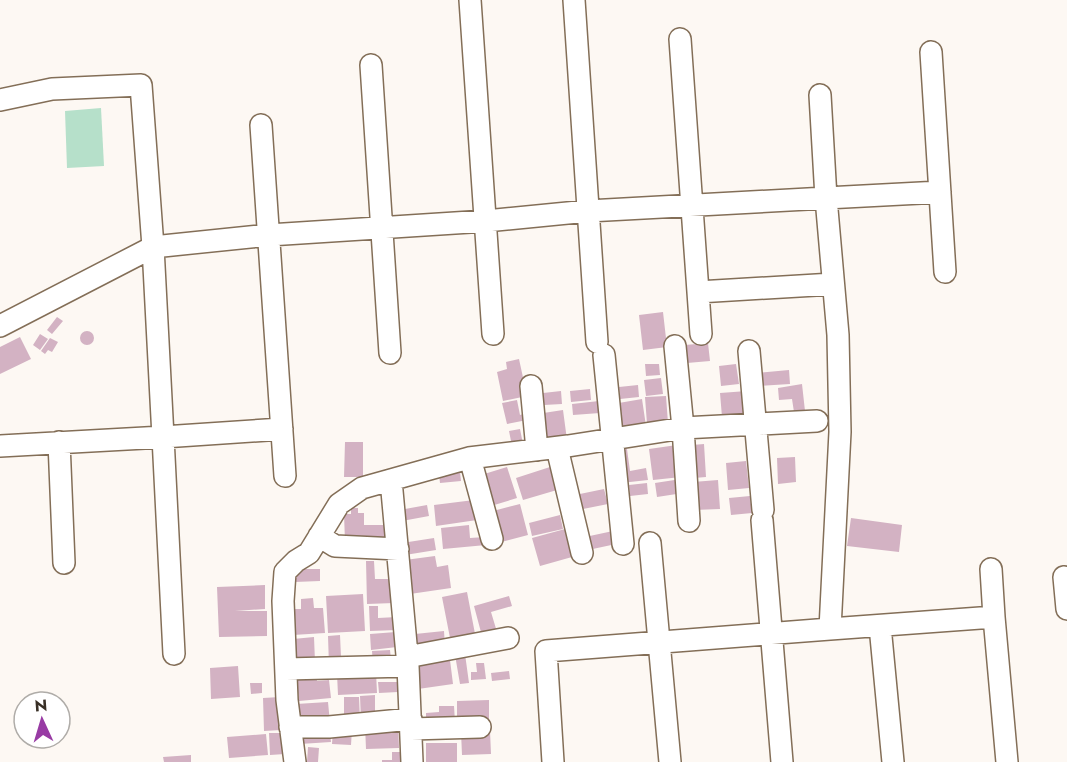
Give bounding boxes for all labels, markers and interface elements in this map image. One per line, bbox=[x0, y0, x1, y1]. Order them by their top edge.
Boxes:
north arrow bbox=[12, 690, 72, 750]
text: N bbox=[34, 694, 48, 717]

